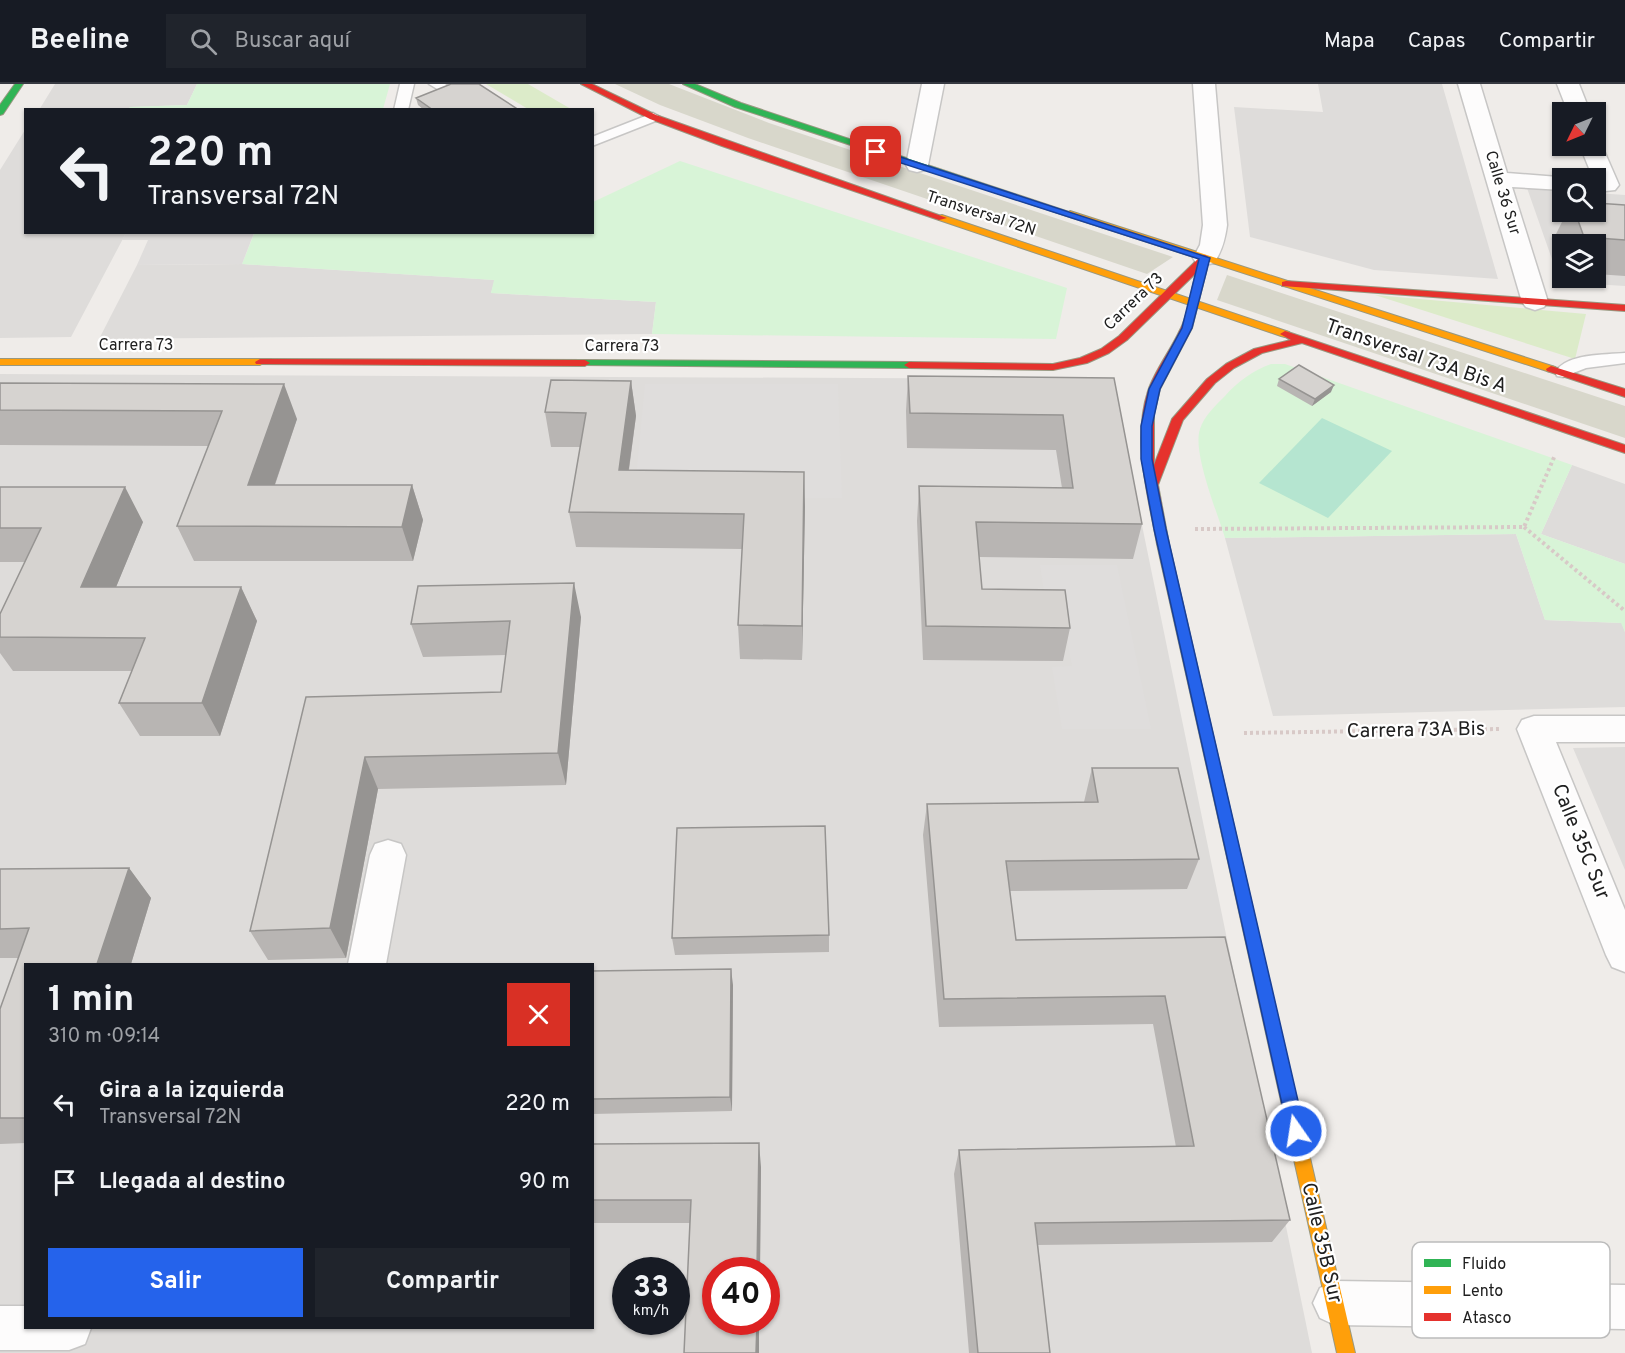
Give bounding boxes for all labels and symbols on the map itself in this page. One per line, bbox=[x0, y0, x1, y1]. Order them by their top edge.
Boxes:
north arrow bbox=[1552, 102, 1606, 156]
pin bbox=[850, 126, 901, 177]
street label: Calle 36 Sur bbox=[1480, 148, 1524, 238]
street label: Transversal 72N bbox=[924, 187, 1038, 241]
street label: Carrera 73 bbox=[1100, 269, 1168, 335]
street label: Transversal 73A Bis A bbox=[1322, 314, 1510, 400]
street label: Carrera 73 bbox=[99, 336, 173, 356]
street label: Carrera 73 bbox=[585, 337, 659, 357]
street label: Carrera 73A Bis bbox=[1347, 717, 1485, 745]
street label: Calle 35C Sur bbox=[1545, 780, 1615, 904]
position arrow bbox=[1264, 1099, 1328, 1163]
street label: Calle 35B Sur bbox=[1295, 1180, 1348, 1306]
legend bbox=[1412, 1242, 1610, 1338]
text: Fluido bbox=[1462, 1255, 1506, 1275]
speed limit sign: 40 bbox=[702, 1257, 780, 1335]
text: Lento bbox=[1462, 1282, 1503, 1302]
text: Atasco bbox=[1462, 1309, 1511, 1329]

